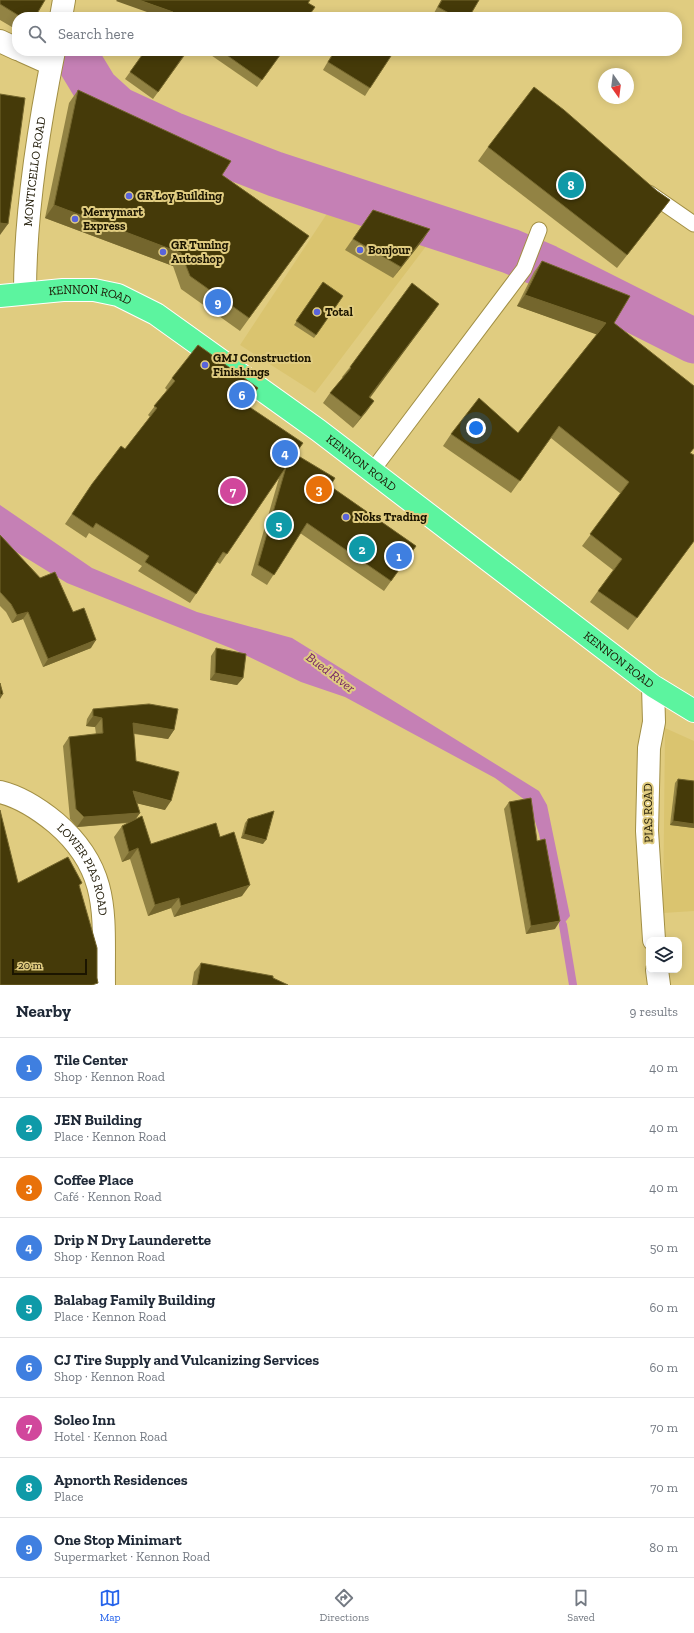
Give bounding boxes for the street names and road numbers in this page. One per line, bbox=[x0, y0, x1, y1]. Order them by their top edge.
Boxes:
street label: MONTICELLO ROAD bbox=[21, 116, 49, 227]
street label: KENNON ROAD bbox=[48, 283, 134, 308]
street label: KENNON ROAD bbox=[323, 432, 399, 494]
street label: KENNON ROAD bbox=[581, 629, 657, 691]
street label: PIAS ROAD bbox=[640, 783, 656, 843]
street label: LOWER PIAS ROAD bbox=[54, 821, 110, 916]

